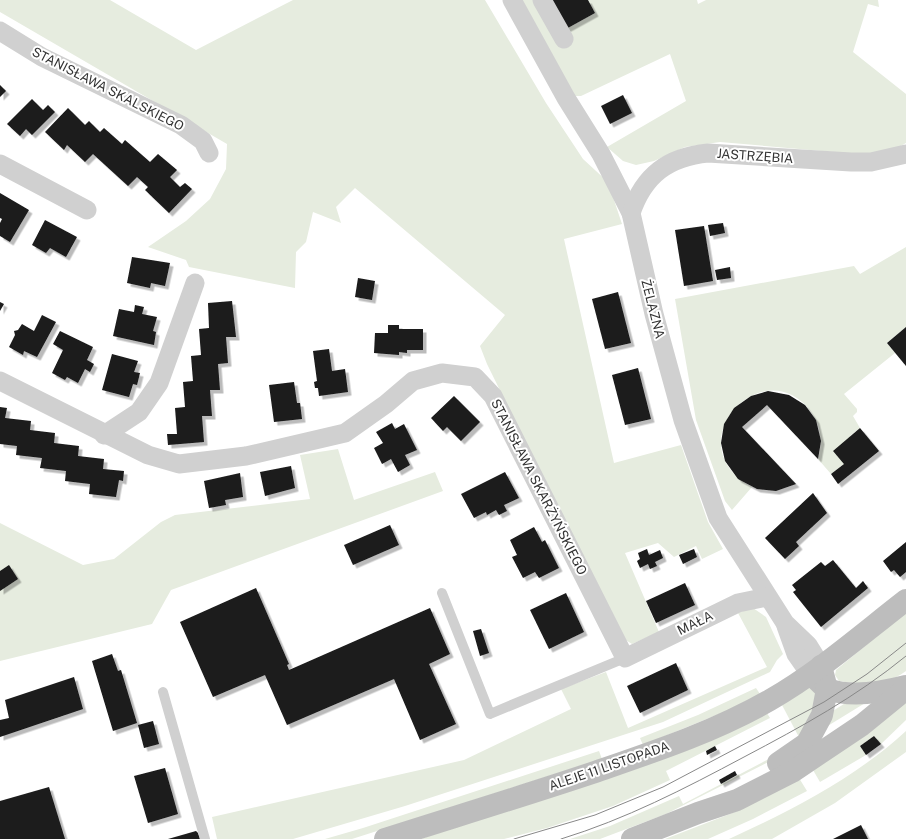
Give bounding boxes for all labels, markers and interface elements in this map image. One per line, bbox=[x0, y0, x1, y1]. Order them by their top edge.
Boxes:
street label: STANISŁAWA SKALSKIEGO bbox=[30, 44, 186, 134]
street label: JASTRZĘBIA bbox=[716, 146, 794, 166]
street label: ŻELAZNA bbox=[638, 278, 668, 340]
street label: STANISŁAWA SKARŻYŃSKIEGO bbox=[488, 396, 591, 577]
street label: MAŁA bbox=[675, 608, 715, 638]
street label: ALEJE 11 LISTOPADA bbox=[547, 738, 671, 794]

